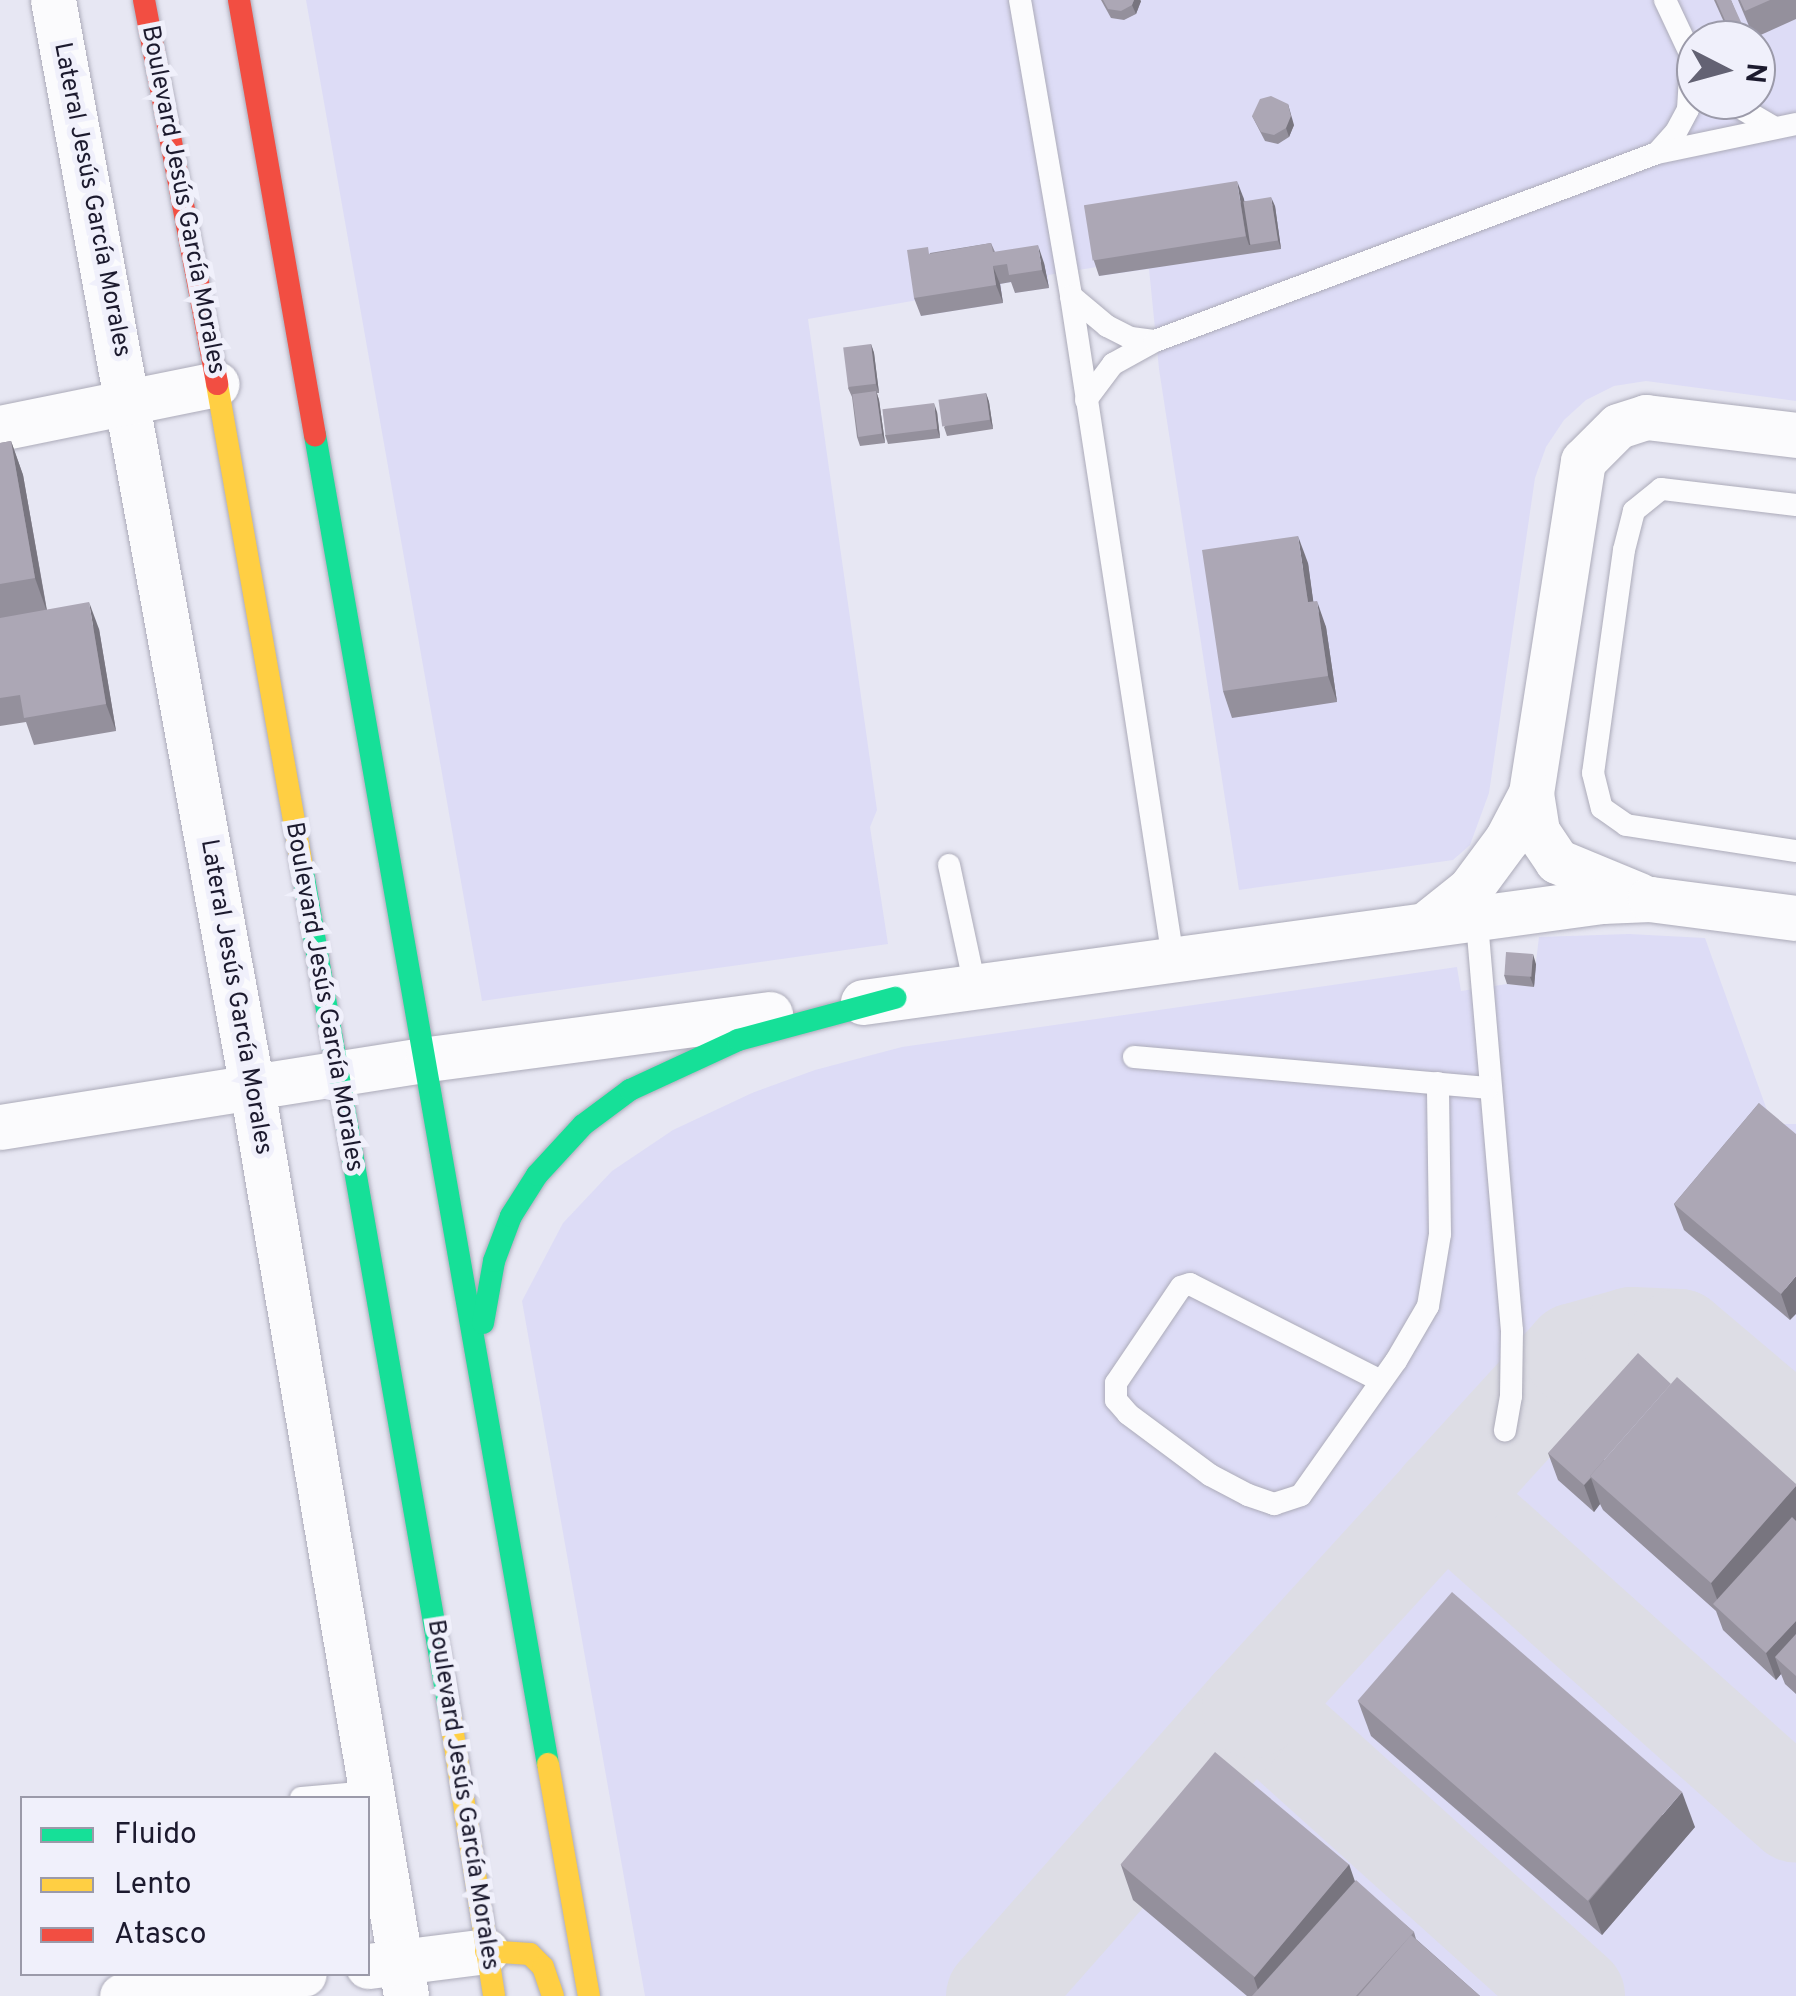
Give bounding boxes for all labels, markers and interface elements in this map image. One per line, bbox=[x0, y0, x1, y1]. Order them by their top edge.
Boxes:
north arrow bbox=[1676, 20, 1776, 120]
street label: Boulevard Jesús García Morales bbox=[133, 23, 231, 377]
street label: Lateral Jesús García Morales bbox=[46, 40, 136, 360]
text: N bbox=[1735, 61, 1773, 85]
street label: Boulevard Jesús García Morales bbox=[277, 820, 369, 1174]
street label: Lateral Jesús García Morales bbox=[192, 837, 278, 1157]
street label: Boulevard Jesús García Morales bbox=[419, 1618, 505, 1972]
legend bbox=[20, 1796, 370, 1976]
text: Fluido bbox=[114, 1817, 197, 1854]
text: Lento bbox=[114, 1867, 191, 1904]
text: Atasco bbox=[114, 1917, 207, 1954]

